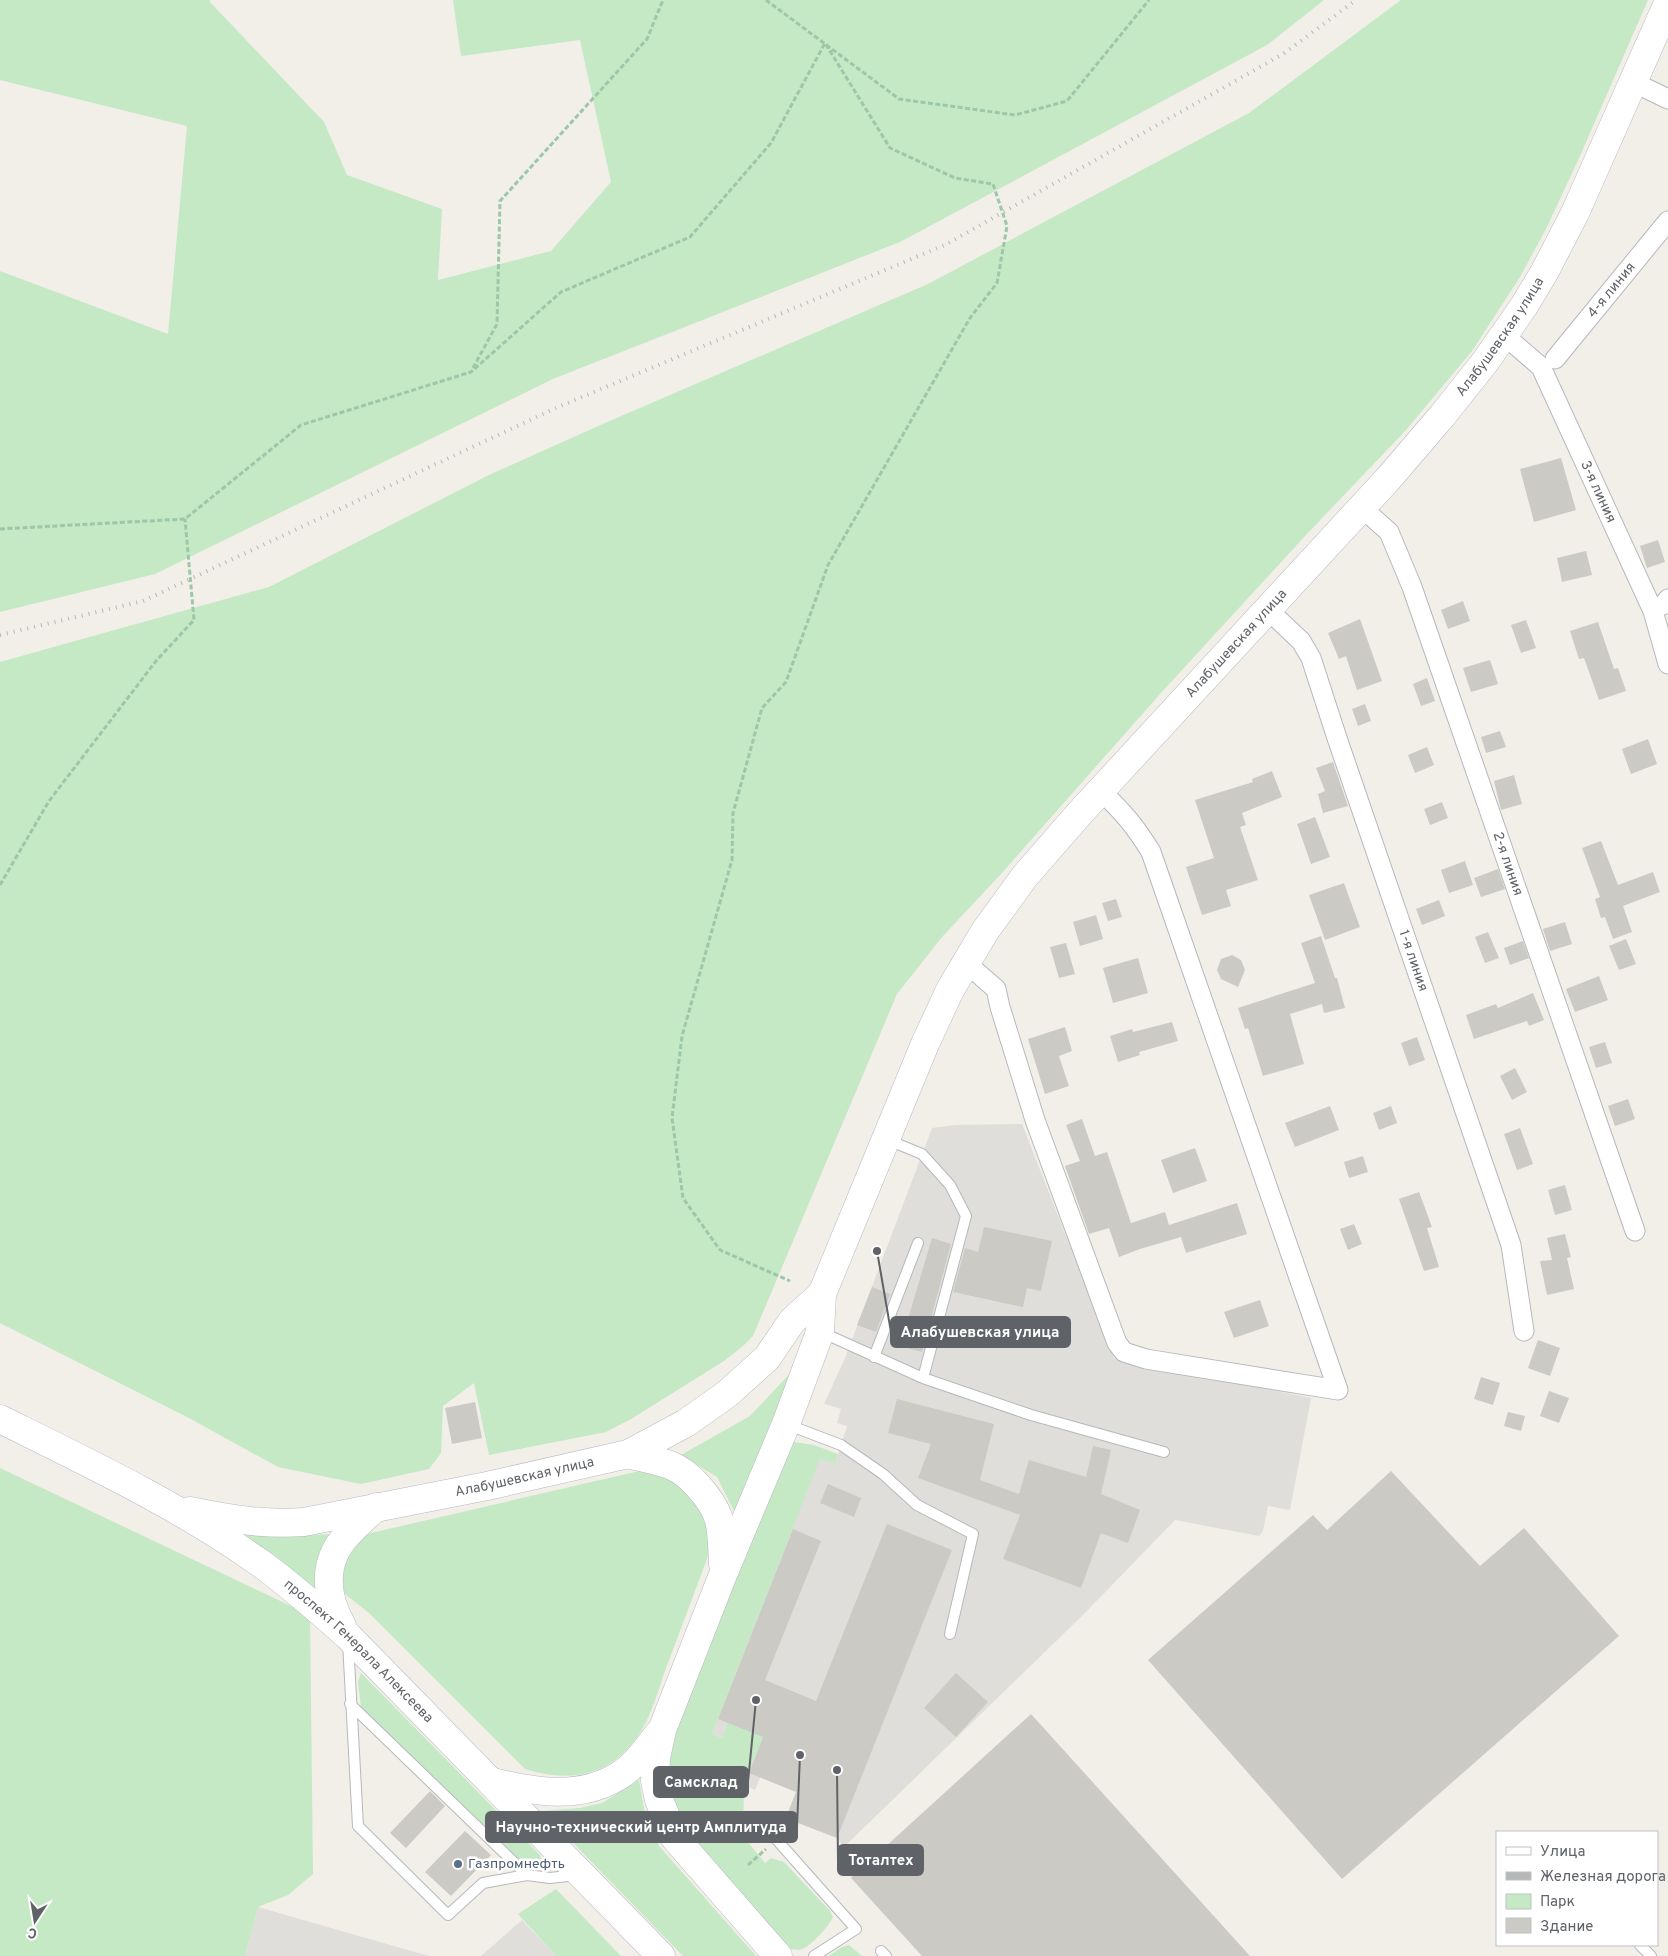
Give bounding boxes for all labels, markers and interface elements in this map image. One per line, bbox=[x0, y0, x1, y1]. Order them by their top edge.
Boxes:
street label: 4-я линия bbox=[1584, 259, 1639, 321]
street label: Алабушевская улица bbox=[1452, 274, 1548, 400]
street label: 3-я линия bbox=[1577, 458, 1620, 525]
street label: Алабушевская улица bbox=[1182, 586, 1291, 701]
street label: 2-я линия bbox=[1489, 830, 1527, 898]
street label: 1-я линия bbox=[1395, 928, 1432, 994]
callout: Алабушевская улица bbox=[891, 1317, 1070, 1347]
text: Алабушевская улица bbox=[901, 1324, 1059, 1343]
street label: Алабушевская улица bbox=[454, 1453, 596, 1501]
street label: проспект Генерала Алексеева bbox=[280, 1576, 437, 1727]
callout: Самсклад bbox=[654, 1767, 748, 1797]
text: Самсклад bbox=[664, 1774, 738, 1793]
callout: Научно-технический центр Амплитуда bbox=[486, 1812, 797, 1842]
text: Научно-технический центр Амплитуда bbox=[495, 1819, 787, 1838]
legend bbox=[1496, 1831, 1658, 1946]
text: Улица bbox=[1540, 1843, 1585, 1862]
callout: Тоталтех bbox=[838, 1845, 923, 1875]
text: Тоталтех bbox=[848, 1852, 914, 1871]
place label: Газпромнефть bbox=[468, 1856, 565, 1873]
marker: Газпромнефть bbox=[452, 1858, 464, 1870]
text: Железная дорога bbox=[1540, 1868, 1666, 1887]
text: Парк bbox=[1540, 1893, 1575, 1912]
north arrow bbox=[10, 1896, 60, 1946]
text: Здание bbox=[1540, 1918, 1593, 1937]
text: С bbox=[26, 1923, 39, 1941]

